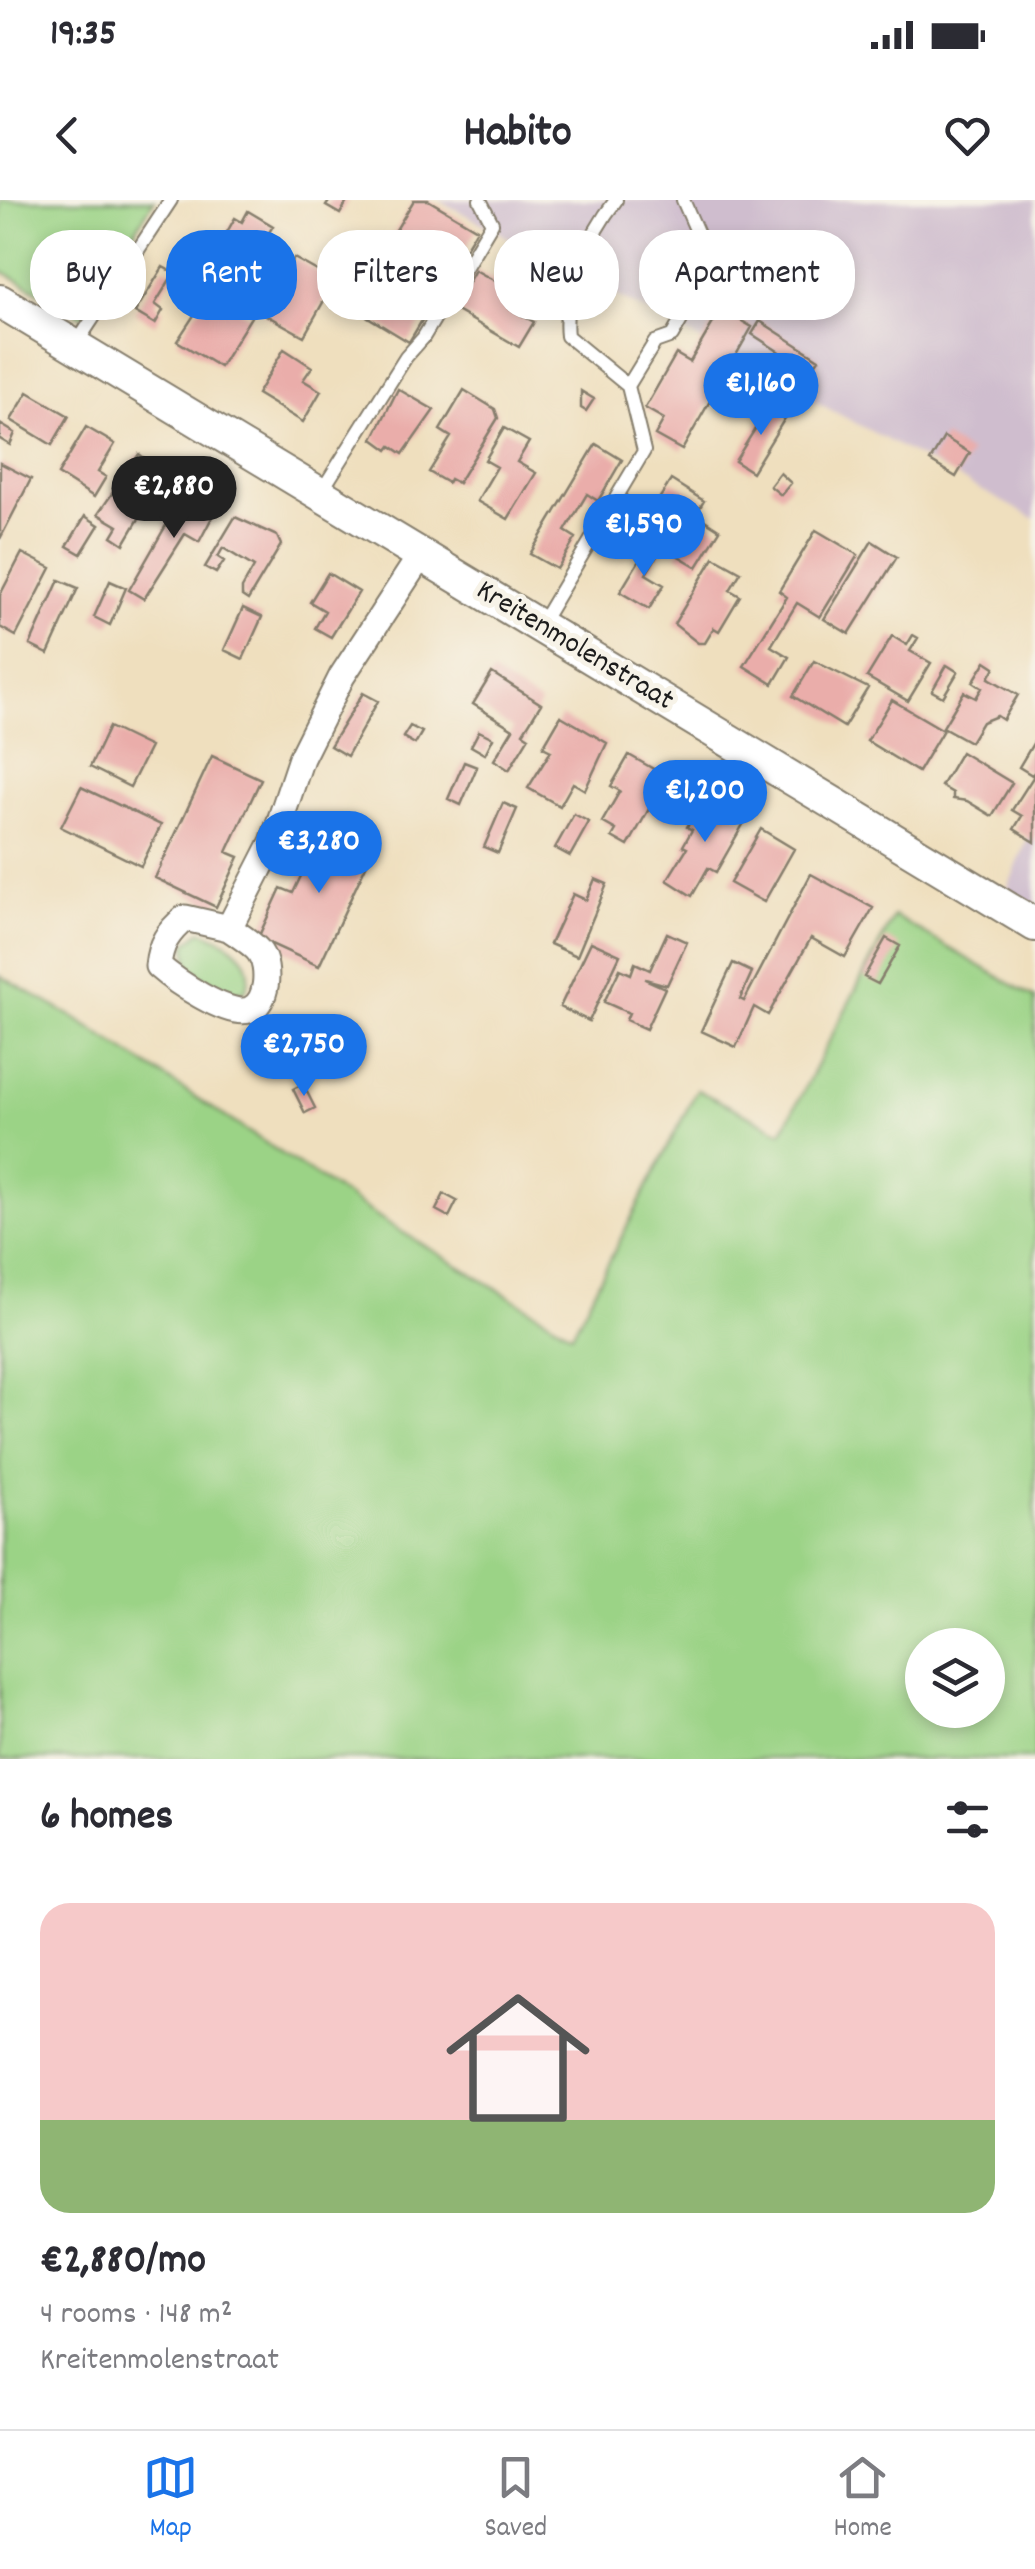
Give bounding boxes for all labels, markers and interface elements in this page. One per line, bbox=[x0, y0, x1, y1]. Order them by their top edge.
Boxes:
text: 19:35 bbox=[50, 8, 117, 63]
text: Habito bbox=[463, 103, 572, 167]
icon: back bbox=[40, 108, 95, 163]
icon: heart bbox=[940, 108, 995, 163]
chip: Buy bbox=[30, 230, 146, 320]
chip: Rent bbox=[166, 230, 297, 320]
chip: Filters bbox=[317, 230, 474, 320]
chip: New bbox=[494, 230, 619, 320]
chip: Apartment bbox=[639, 230, 855, 320]
pin: €1,160 bbox=[680, 353, 842, 438]
text: €1,160 bbox=[725, 362, 797, 408]
pin: €2,880 bbox=[93, 456, 255, 541]
text: €2,880 bbox=[133, 465, 215, 511]
pin: €1,590 bbox=[563, 494, 725, 579]
text: €1,590 bbox=[605, 503, 683, 549]
street label: Kreitenmolenstraat bbox=[467, 571, 681, 723]
pin: €1,200 bbox=[624, 760, 786, 845]
text: €1,200 bbox=[665, 769, 745, 815]
pin: €3,280 bbox=[238, 811, 400, 896]
text: €3,280 bbox=[278, 820, 360, 866]
pin: €2,750 bbox=[223, 1014, 385, 1099]
text: €2,750 bbox=[263, 1023, 345, 1069]
map controls bbox=[905, 1628, 1005, 1728]
button: layers bbox=[905, 1628, 1005, 1728]
text: 6 homes bbox=[40, 1789, 173, 1849]
icon: filters bbox=[940, 1792, 995, 1847]
icon: home bbox=[428, 1968, 608, 2148]
text: €2,880/mo bbox=[40, 2233, 206, 2293]
text: 4 rooms · 148 m² bbox=[40, 2293, 232, 2339]
text: Kreitenmolenstraat bbox=[40, 2339, 279, 2385]
tab: Map bbox=[143, 2450, 198, 2550]
tab: Saved bbox=[485, 2450, 547, 2550]
tab: Home bbox=[833, 2450, 892, 2550]

